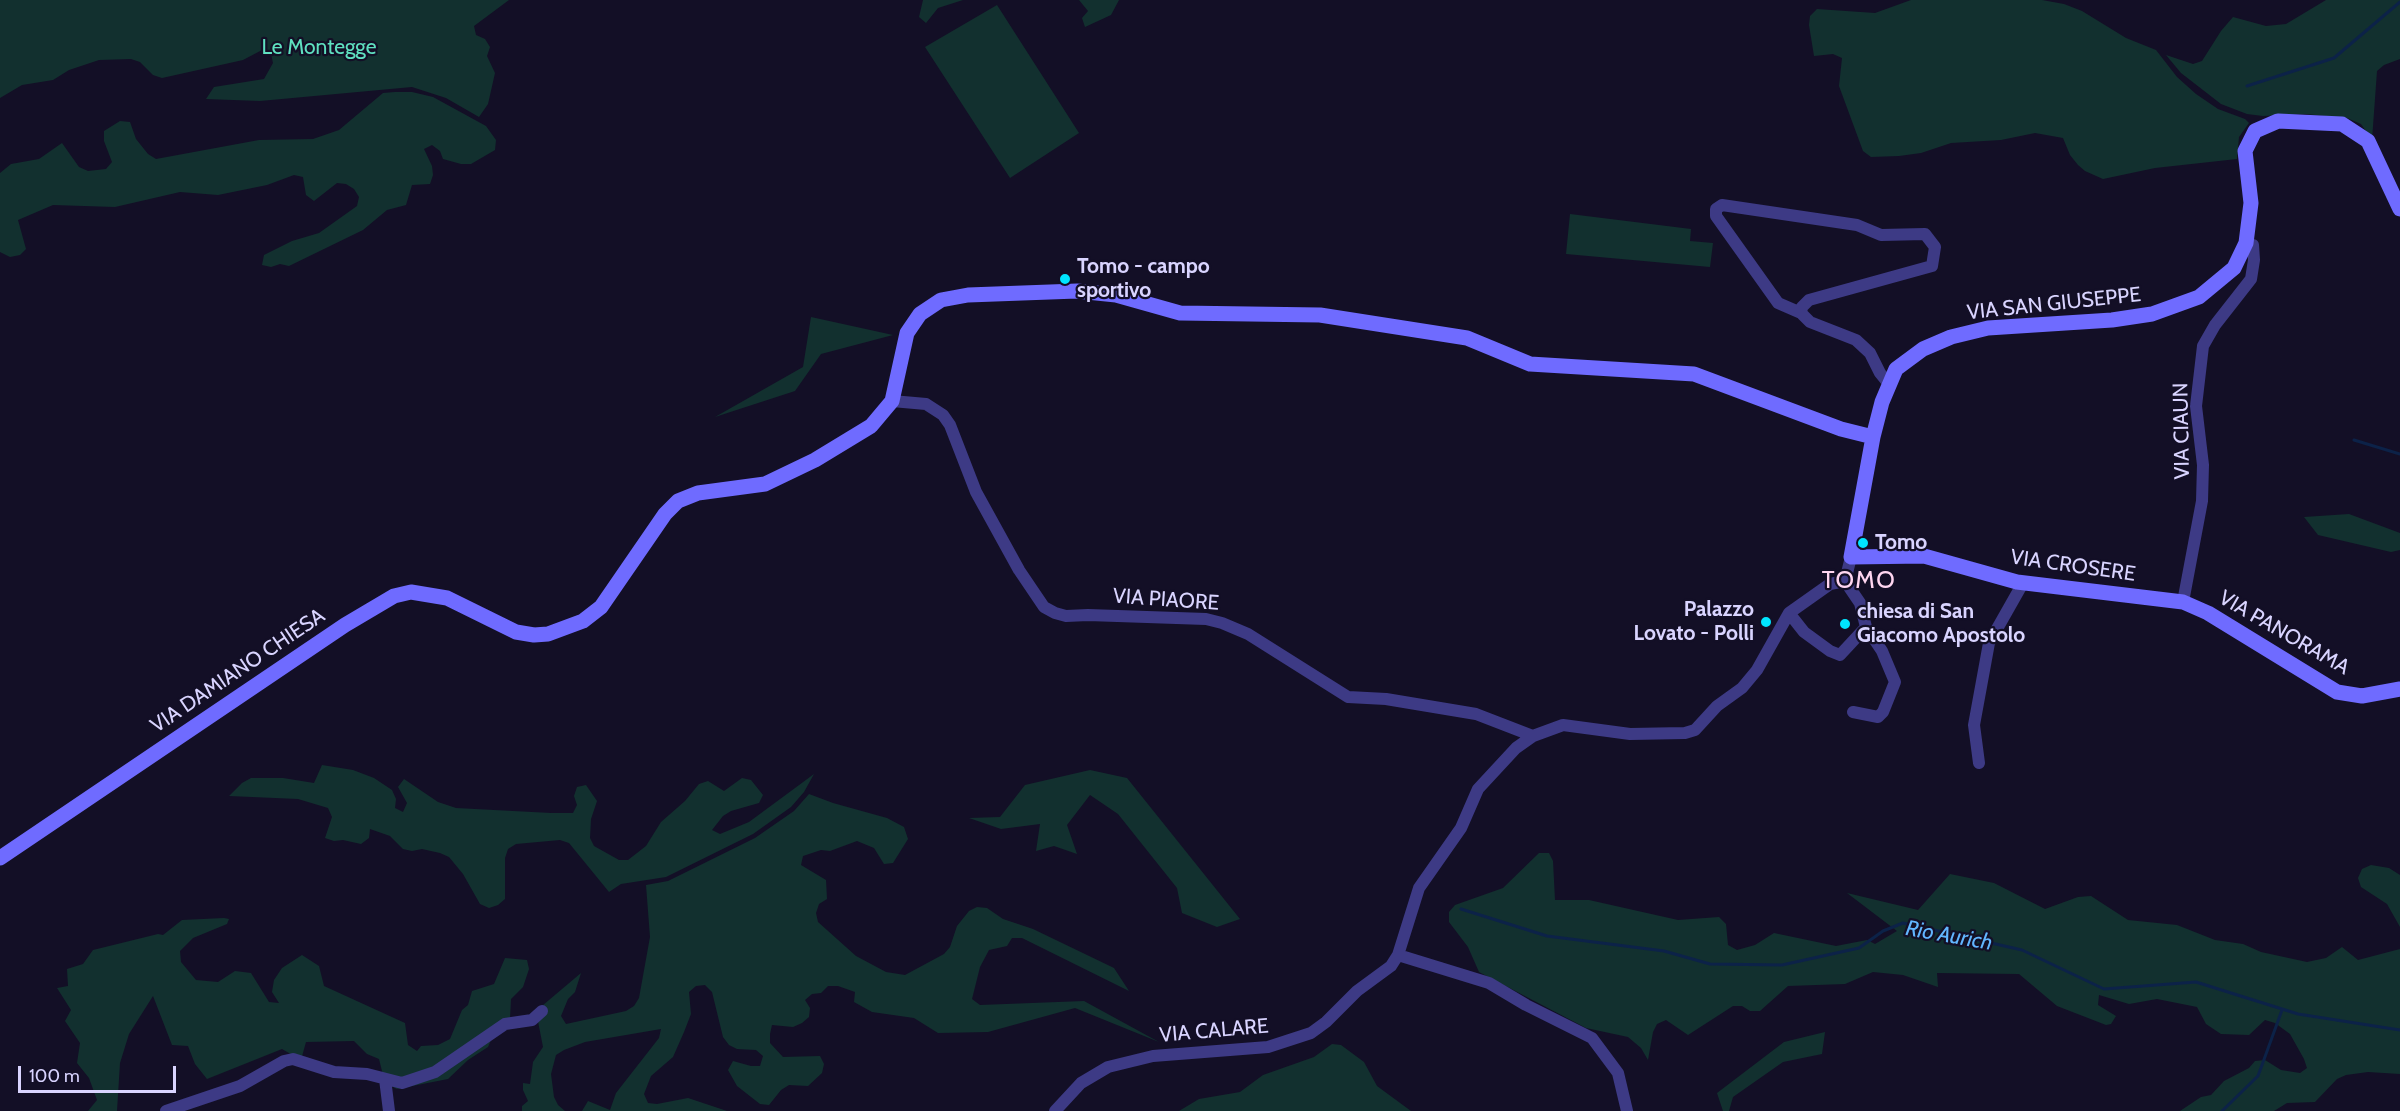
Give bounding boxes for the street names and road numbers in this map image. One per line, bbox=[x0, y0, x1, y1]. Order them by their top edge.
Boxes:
street label: VIA SAN GIUSEPPE bbox=[1966, 282, 2142, 326]
street label: VIA CIAUN bbox=[2169, 382, 2195, 480]
street label: VIA CROSERE bbox=[2009, 545, 2137, 587]
street label: VIA PIAORE bbox=[1112, 584, 1220, 616]
street label: VIA PANORAMA bbox=[2214, 585, 2354, 681]
street label: VIA DAMIANO CHIESA bbox=[146, 603, 330, 739]
street label: VIA CALARE bbox=[1158, 1014, 1270, 1048]

